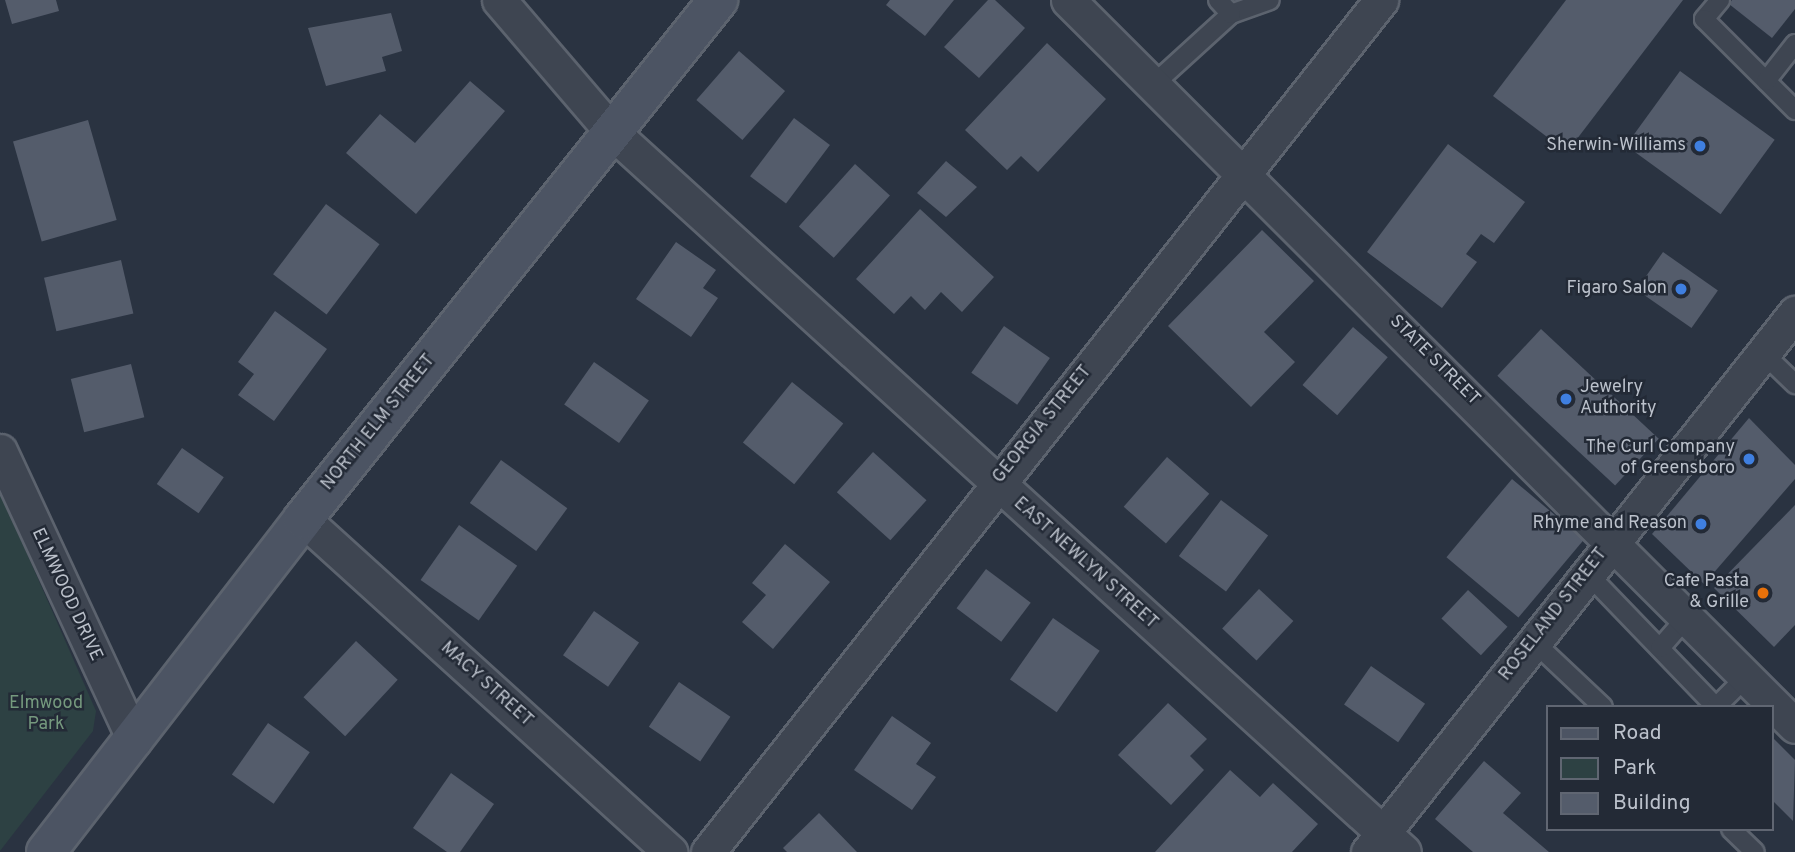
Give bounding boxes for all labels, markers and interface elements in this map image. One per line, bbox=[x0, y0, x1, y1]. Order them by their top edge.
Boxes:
place label: Sherwin-Williams bbox=[1546, 135, 1686, 157]
marker: Sherwin-Williams bbox=[1692, 138, 1708, 154]
place label: Figaro Salon bbox=[1566, 278, 1667, 300]
marker: Figaro Salon bbox=[1673, 281, 1689, 297]
street label: STATE STREET bbox=[1384, 311, 1484, 411]
street label: NORTH ELM STREET bbox=[317, 351, 441, 495]
street label: GEORGIA STREET bbox=[989, 361, 1097, 489]
place label: Jewelry Authority bbox=[1580, 378, 1657, 420]
marker: Jewelry Authority bbox=[1558, 391, 1574, 407]
place label: The Curl Company of Greensboro bbox=[1586, 438, 1735, 480]
marker: The Curl Company of Greensboro bbox=[1741, 451, 1757, 467]
street label: EAST NEWLYN STREET bbox=[1008, 493, 1162, 635]
place label: Rhyme and Reason bbox=[1532, 513, 1687, 535]
marker: Rhyme and Reason bbox=[1693, 516, 1709, 532]
street label: ELMWOOD DRIVE bbox=[26, 525, 106, 665]
street label: ROSELAND STREET bbox=[1495, 544, 1613, 686]
place label: Cafe Pasta & Grille bbox=[1664, 572, 1749, 614]
marker: Cafe Pasta & Grille bbox=[1755, 585, 1771, 601]
street label: MACY STREET bbox=[435, 638, 537, 732]
park label: Elmwood Park bbox=[9, 694, 83, 736]
legend bbox=[1546, 705, 1774, 831]
text: Road bbox=[1613, 720, 1662, 747]
text: Park bbox=[1613, 755, 1656, 782]
text: Building bbox=[1613, 790, 1691, 817]

